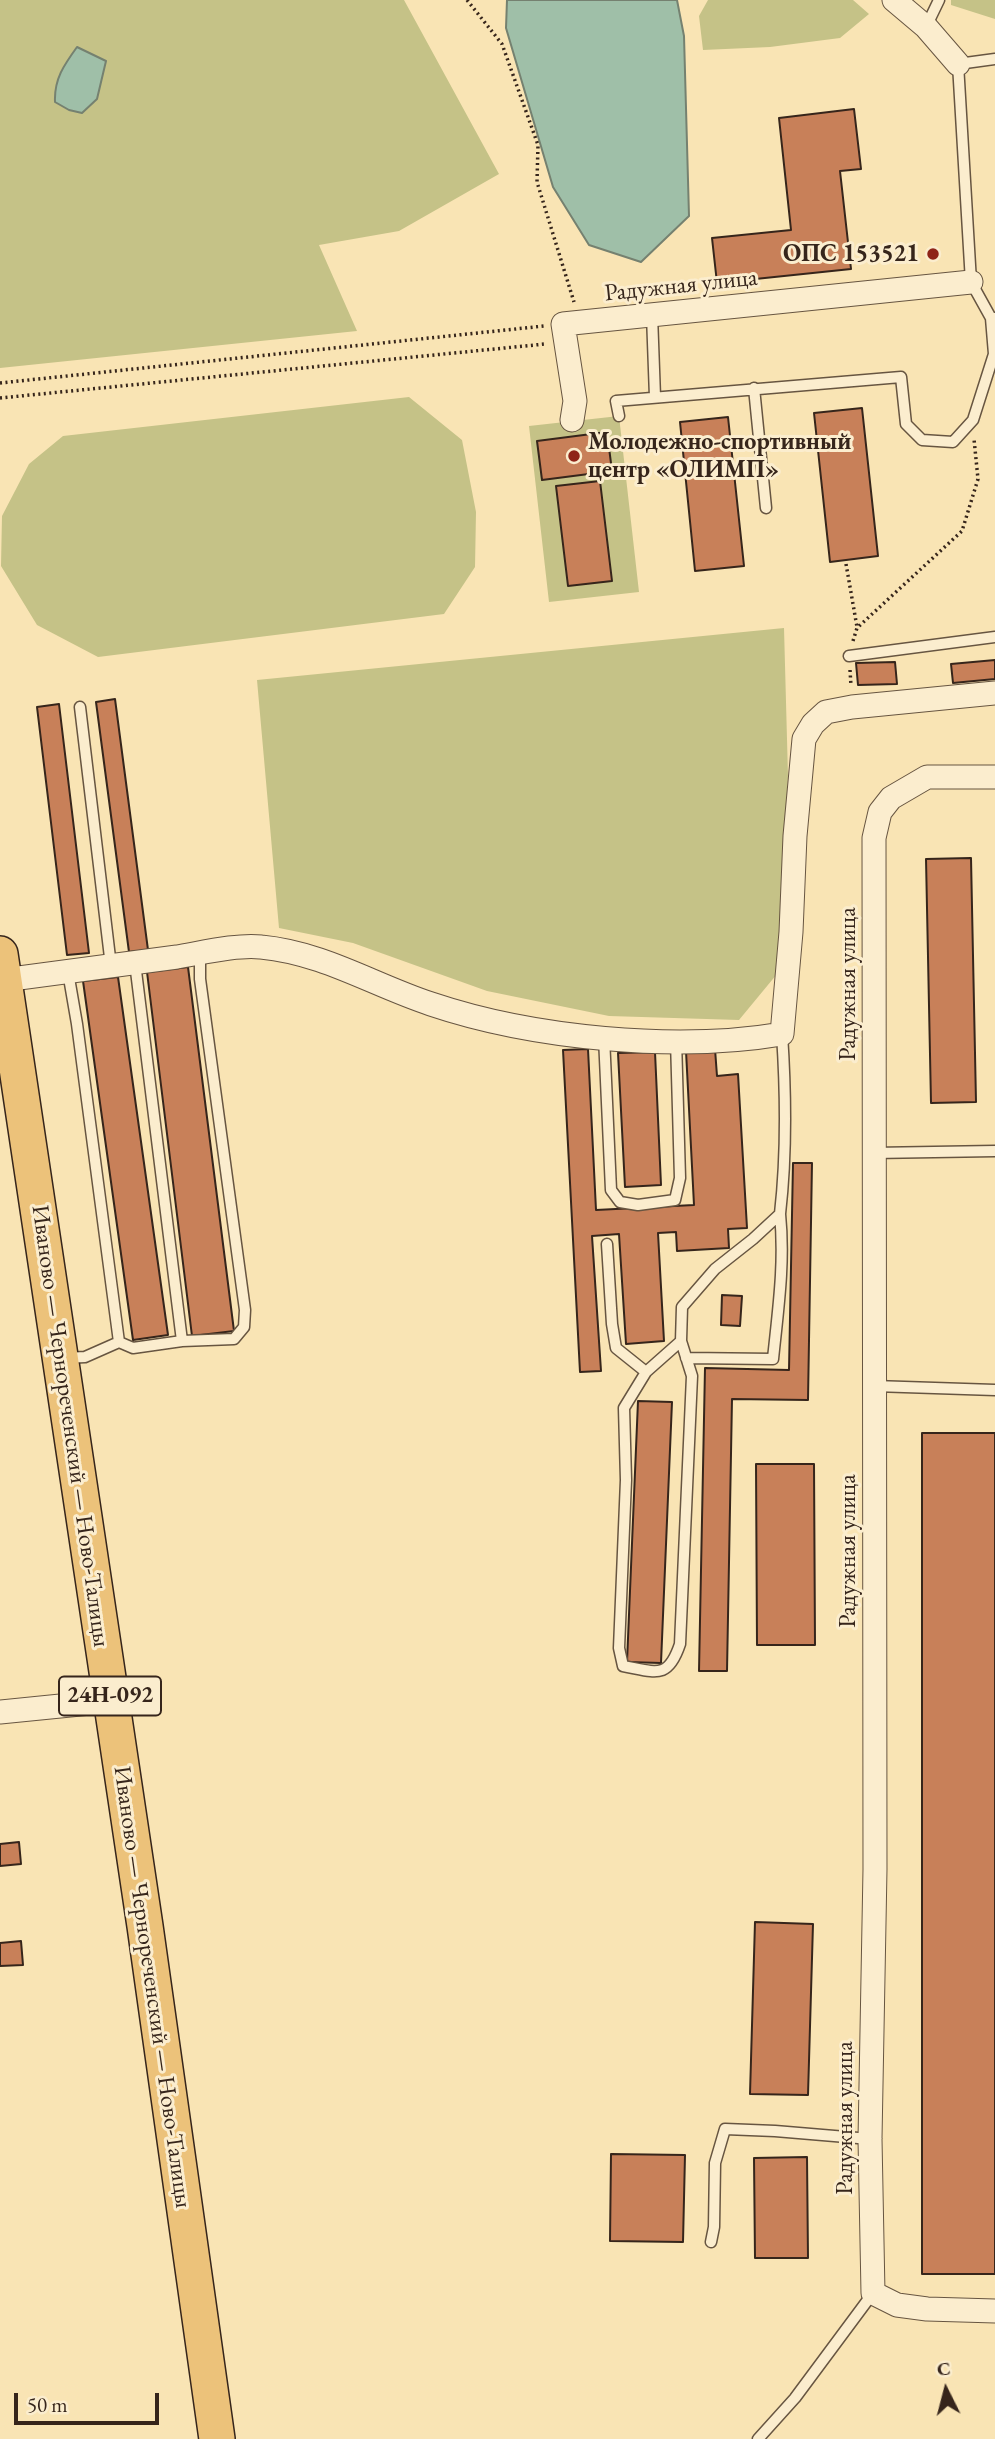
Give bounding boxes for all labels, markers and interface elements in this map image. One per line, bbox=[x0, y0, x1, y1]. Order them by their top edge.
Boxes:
place label: ОПС 153521 bbox=[783, 240, 919, 268]
marker: ОПС 153521 bbox=[925, 246, 941, 262]
street label: Радужная улица bbox=[603, 264, 759, 308]
place label: Молодежно-спортивный центр «ОЛИМП» bbox=[588, 428, 851, 484]
marker: Молодежно-спортивный центр «ОЛИМП» bbox=[566, 448, 582, 464]
street label: Радужная улица bbox=[834, 907, 862, 1061]
street label: Иваново — Чернореченский — Ново-Талицы bbox=[25, 1203, 115, 1649]
street label: Радужная улица bbox=[834, 1474, 862, 1628]
road number: 24Н-092 bbox=[59, 1676, 161, 1716]
street label: Иваново — Чернореченский — Ново-Талицы bbox=[107, 1764, 197, 2210]
street label: Радужная улица bbox=[831, 2041, 859, 2195]
north arrow bbox=[911, 2355, 981, 2425]
text: С bbox=[936, 2355, 952, 2382]
scale bar bbox=[18, 2380, 163, 2424]
text: 50 m bbox=[27, 2391, 68, 2418]

